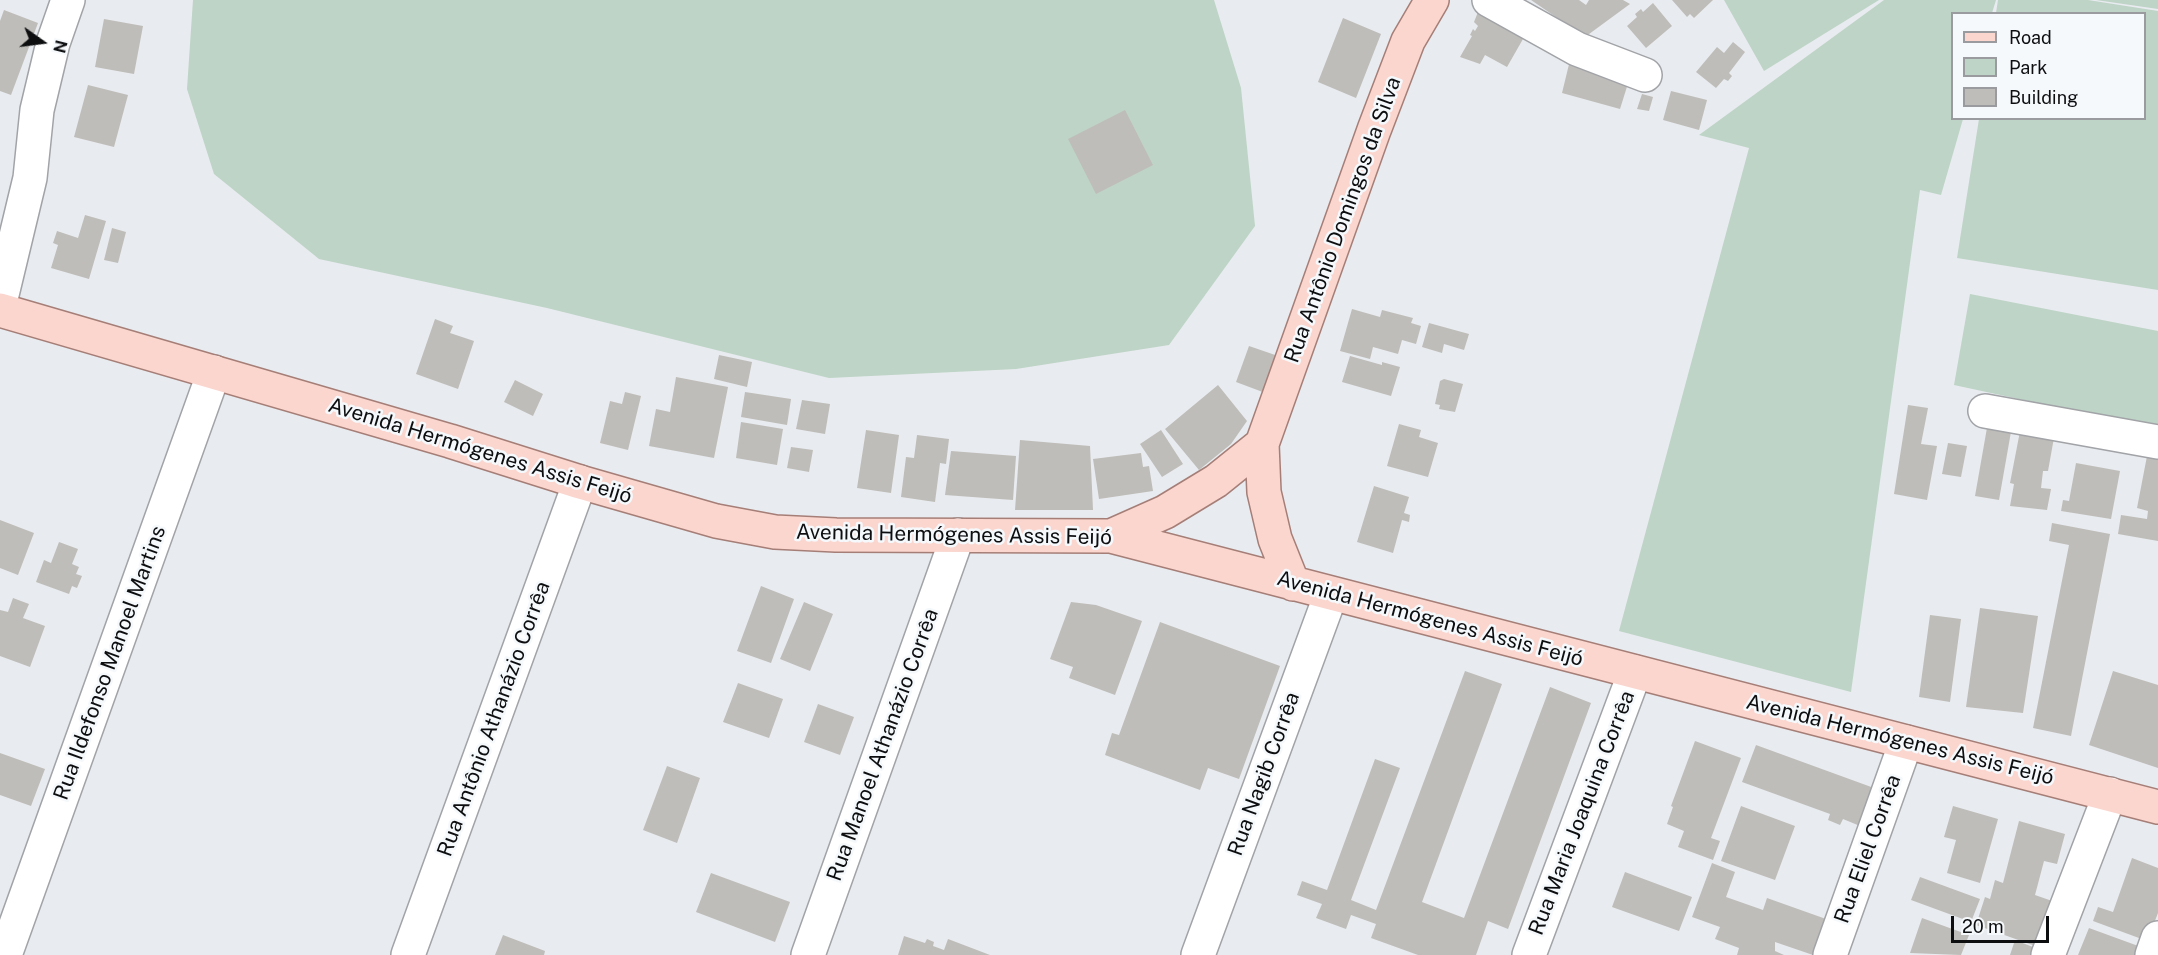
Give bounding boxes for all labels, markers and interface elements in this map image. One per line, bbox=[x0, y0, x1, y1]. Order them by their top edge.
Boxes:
north arrow bbox=[12, 12, 72, 72]
legend bbox=[1951, 12, 2146, 120]
text: Road bbox=[2009, 27, 2052, 48]
text: N bbox=[49, 38, 71, 55]
text: Park bbox=[2009, 57, 2047, 78]
street label: Rua Antônio Domingos da Silva bbox=[1279, 74, 1407, 366]
text: Building bbox=[2009, 87, 2078, 108]
street label: Avenida Hermógenes Assis Feijó bbox=[325, 393, 635, 509]
street label: Avenida Hermógenes Assis Feijó bbox=[796, 520, 1112, 550]
street label: Rua Ildefonso Manoel Martins bbox=[49, 522, 171, 804]
street label: Avenida Hermógenes Assis Feijó bbox=[1274, 566, 1586, 672]
street label: Rua Antônio Athanázio Corrêa bbox=[432, 578, 556, 860]
street label: Rua Manoel Athanázio Corrêa bbox=[822, 605, 944, 885]
street label: Rua Maria Joaquina Corrêa bbox=[1524, 687, 1640, 939]
street label: Rua Nagib Corrêa bbox=[1223, 689, 1305, 859]
street label: Avenida Hermógenes Assis Feijó bbox=[1744, 690, 2056, 790]
street label: Rua Eliel Corrêa bbox=[1829, 771, 1907, 927]
scale bar bbox=[1954, 904, 2052, 942]
text: 20 m bbox=[1962, 916, 2004, 937]

